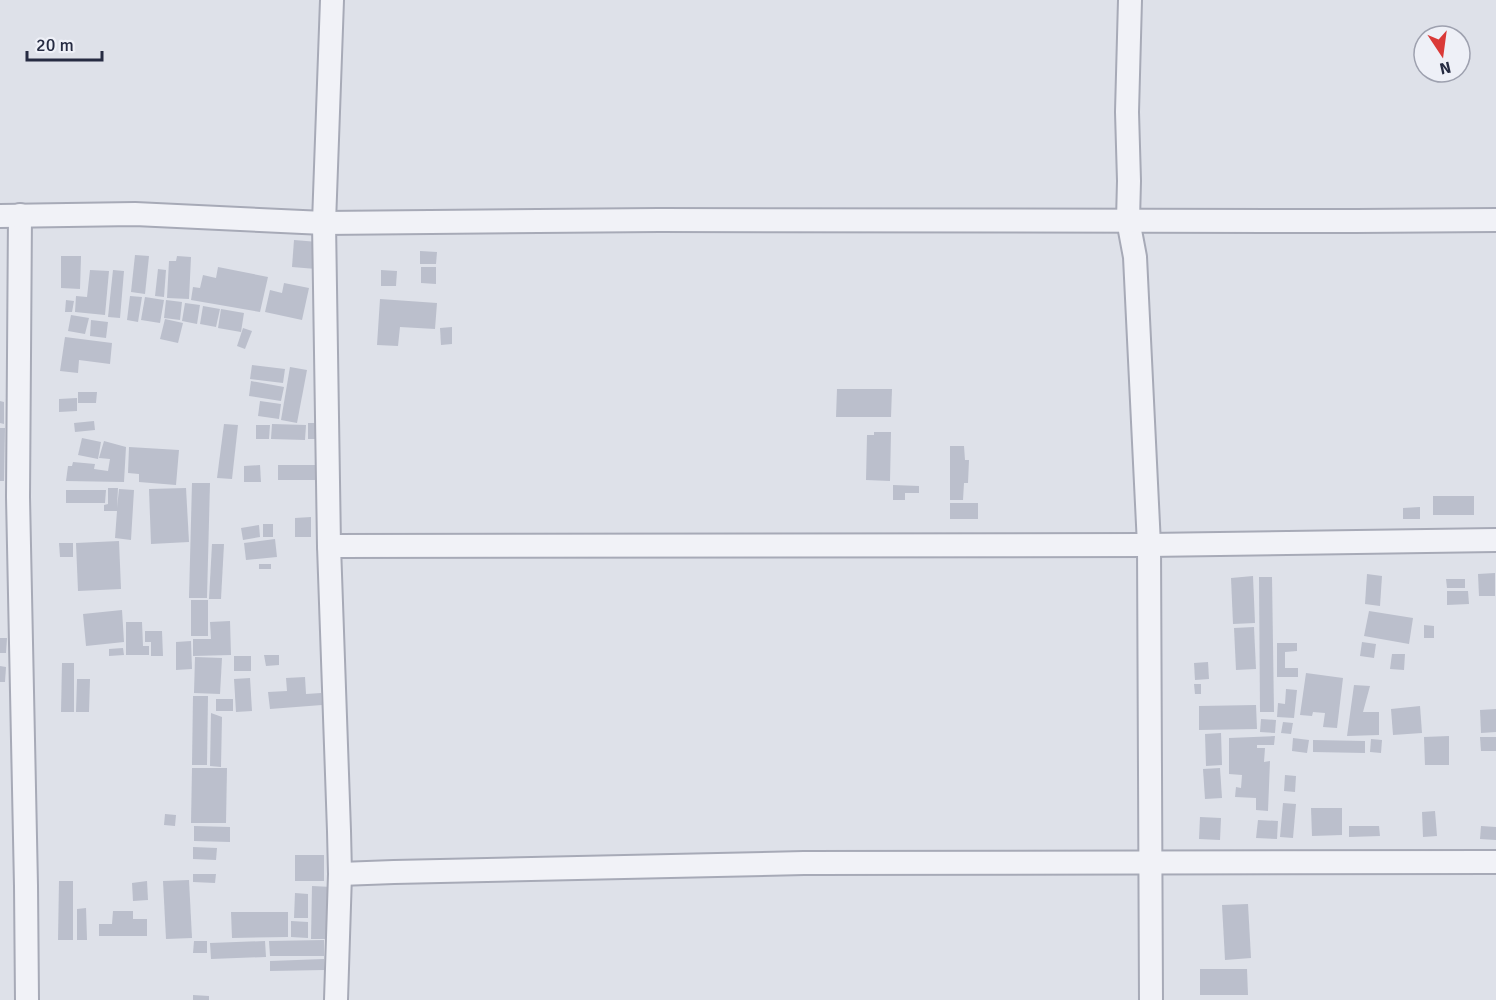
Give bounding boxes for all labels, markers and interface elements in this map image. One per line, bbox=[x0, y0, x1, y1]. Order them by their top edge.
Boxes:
scale bar bbox=[27, 24, 102, 62]
north arrow bbox=[1412, 24, 1472, 84]
text: 20 m bbox=[36, 34, 74, 56]
text: N bbox=[1437, 57, 1453, 79]

